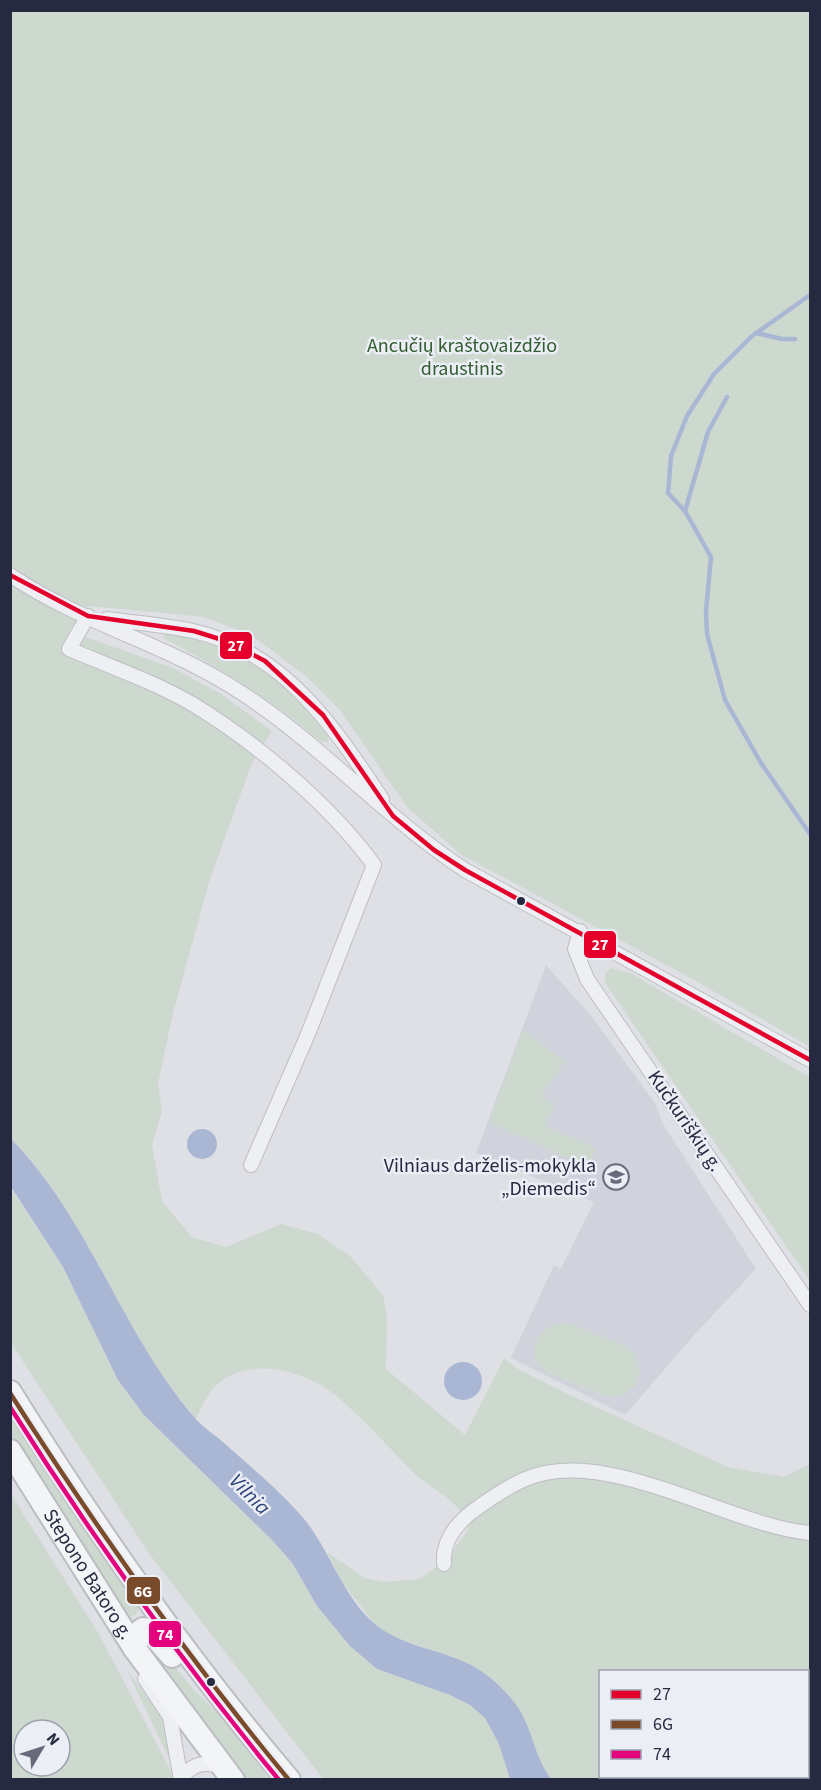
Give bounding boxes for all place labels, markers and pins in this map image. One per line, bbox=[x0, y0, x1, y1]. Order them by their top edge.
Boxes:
unlabelled marker bbox=[515, 895, 527, 907]
place label: Vilniaus darželis-mokykla „Diemedis“ bbox=[384, 1152, 596, 1203]
school or university icon: Vilniaus darželis-mokykla „Diemedis“ bbox=[601, 1162, 631, 1192]
unlabelled marker bbox=[205, 1676, 217, 1688]

